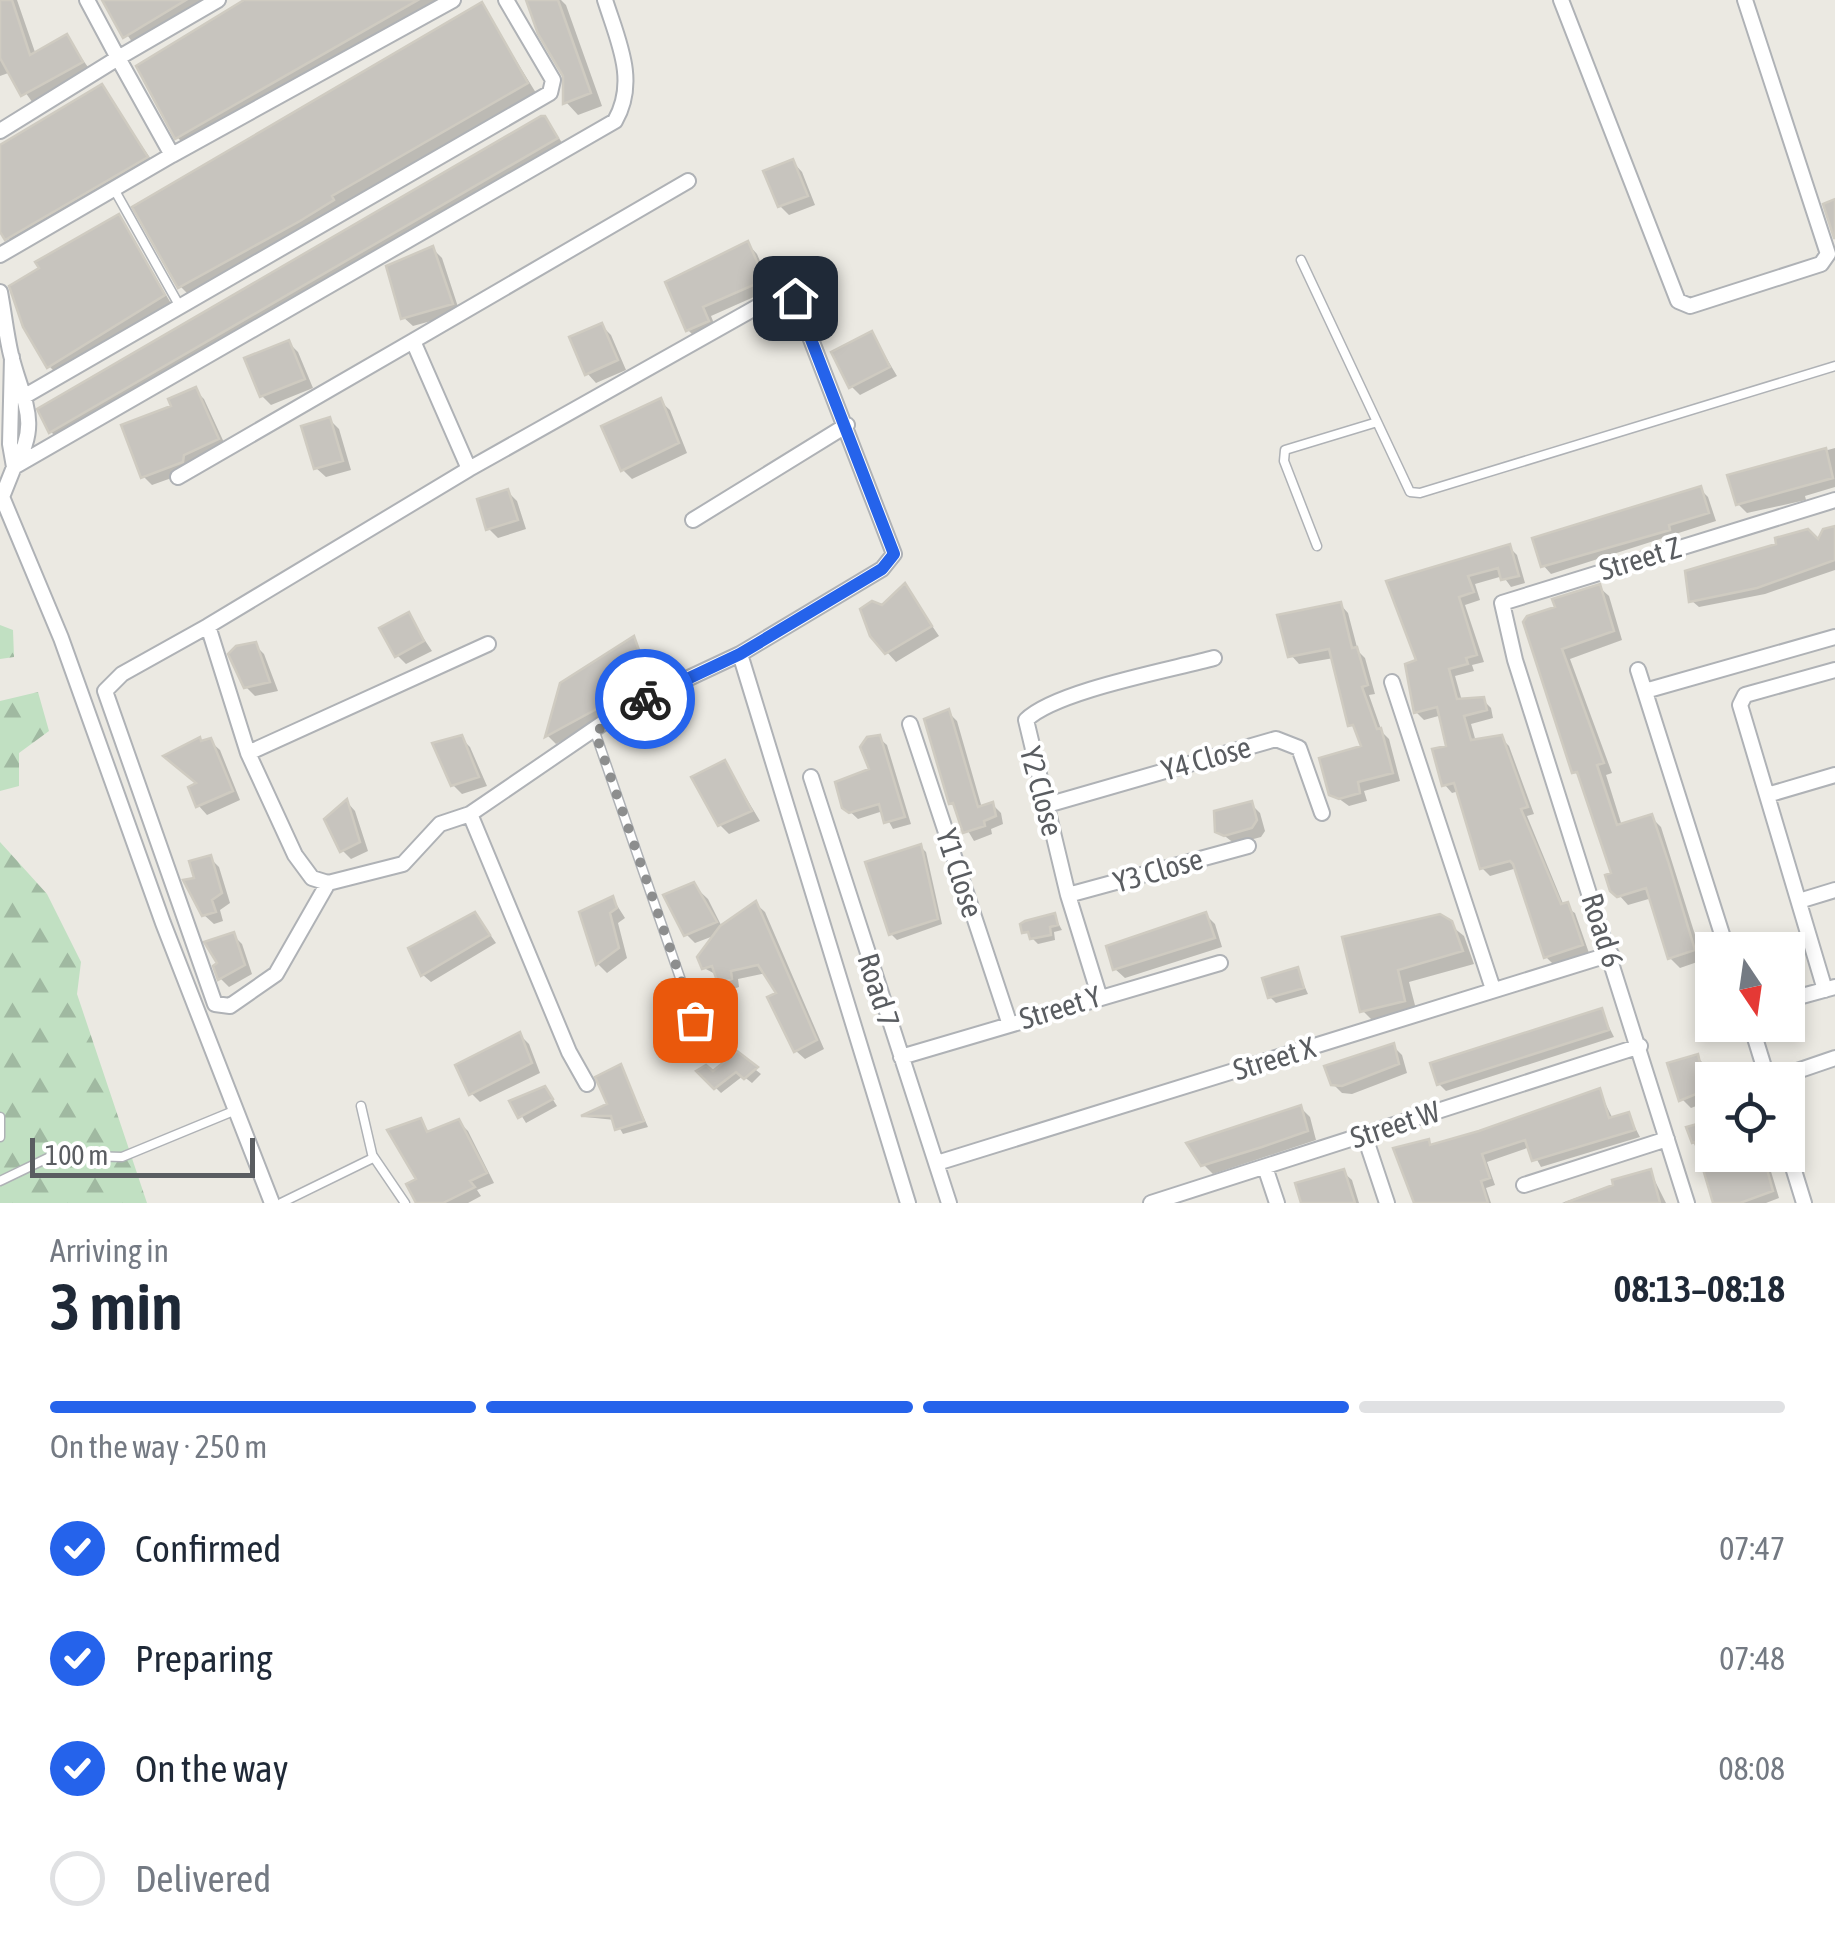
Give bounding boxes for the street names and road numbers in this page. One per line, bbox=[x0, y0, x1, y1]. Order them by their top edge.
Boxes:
street label: Street Z bbox=[1595, 530, 1685, 586]
street label: Y4 Close bbox=[1158, 729, 1254, 787]
street label: Y2 Close bbox=[1014, 743, 1070, 839]
street label: Y1 Close bbox=[930, 824, 990, 922]
street label: Y3 Close bbox=[1110, 841, 1206, 899]
street label: Road 6 bbox=[1575, 889, 1631, 971]
street label: Road 7 bbox=[851, 949, 907, 1031]
street label: Street Y bbox=[1015, 978, 1105, 1035]
street label: Street X bbox=[1229, 1029, 1319, 1086]
street label: Street W bbox=[1346, 1094, 1444, 1154]

